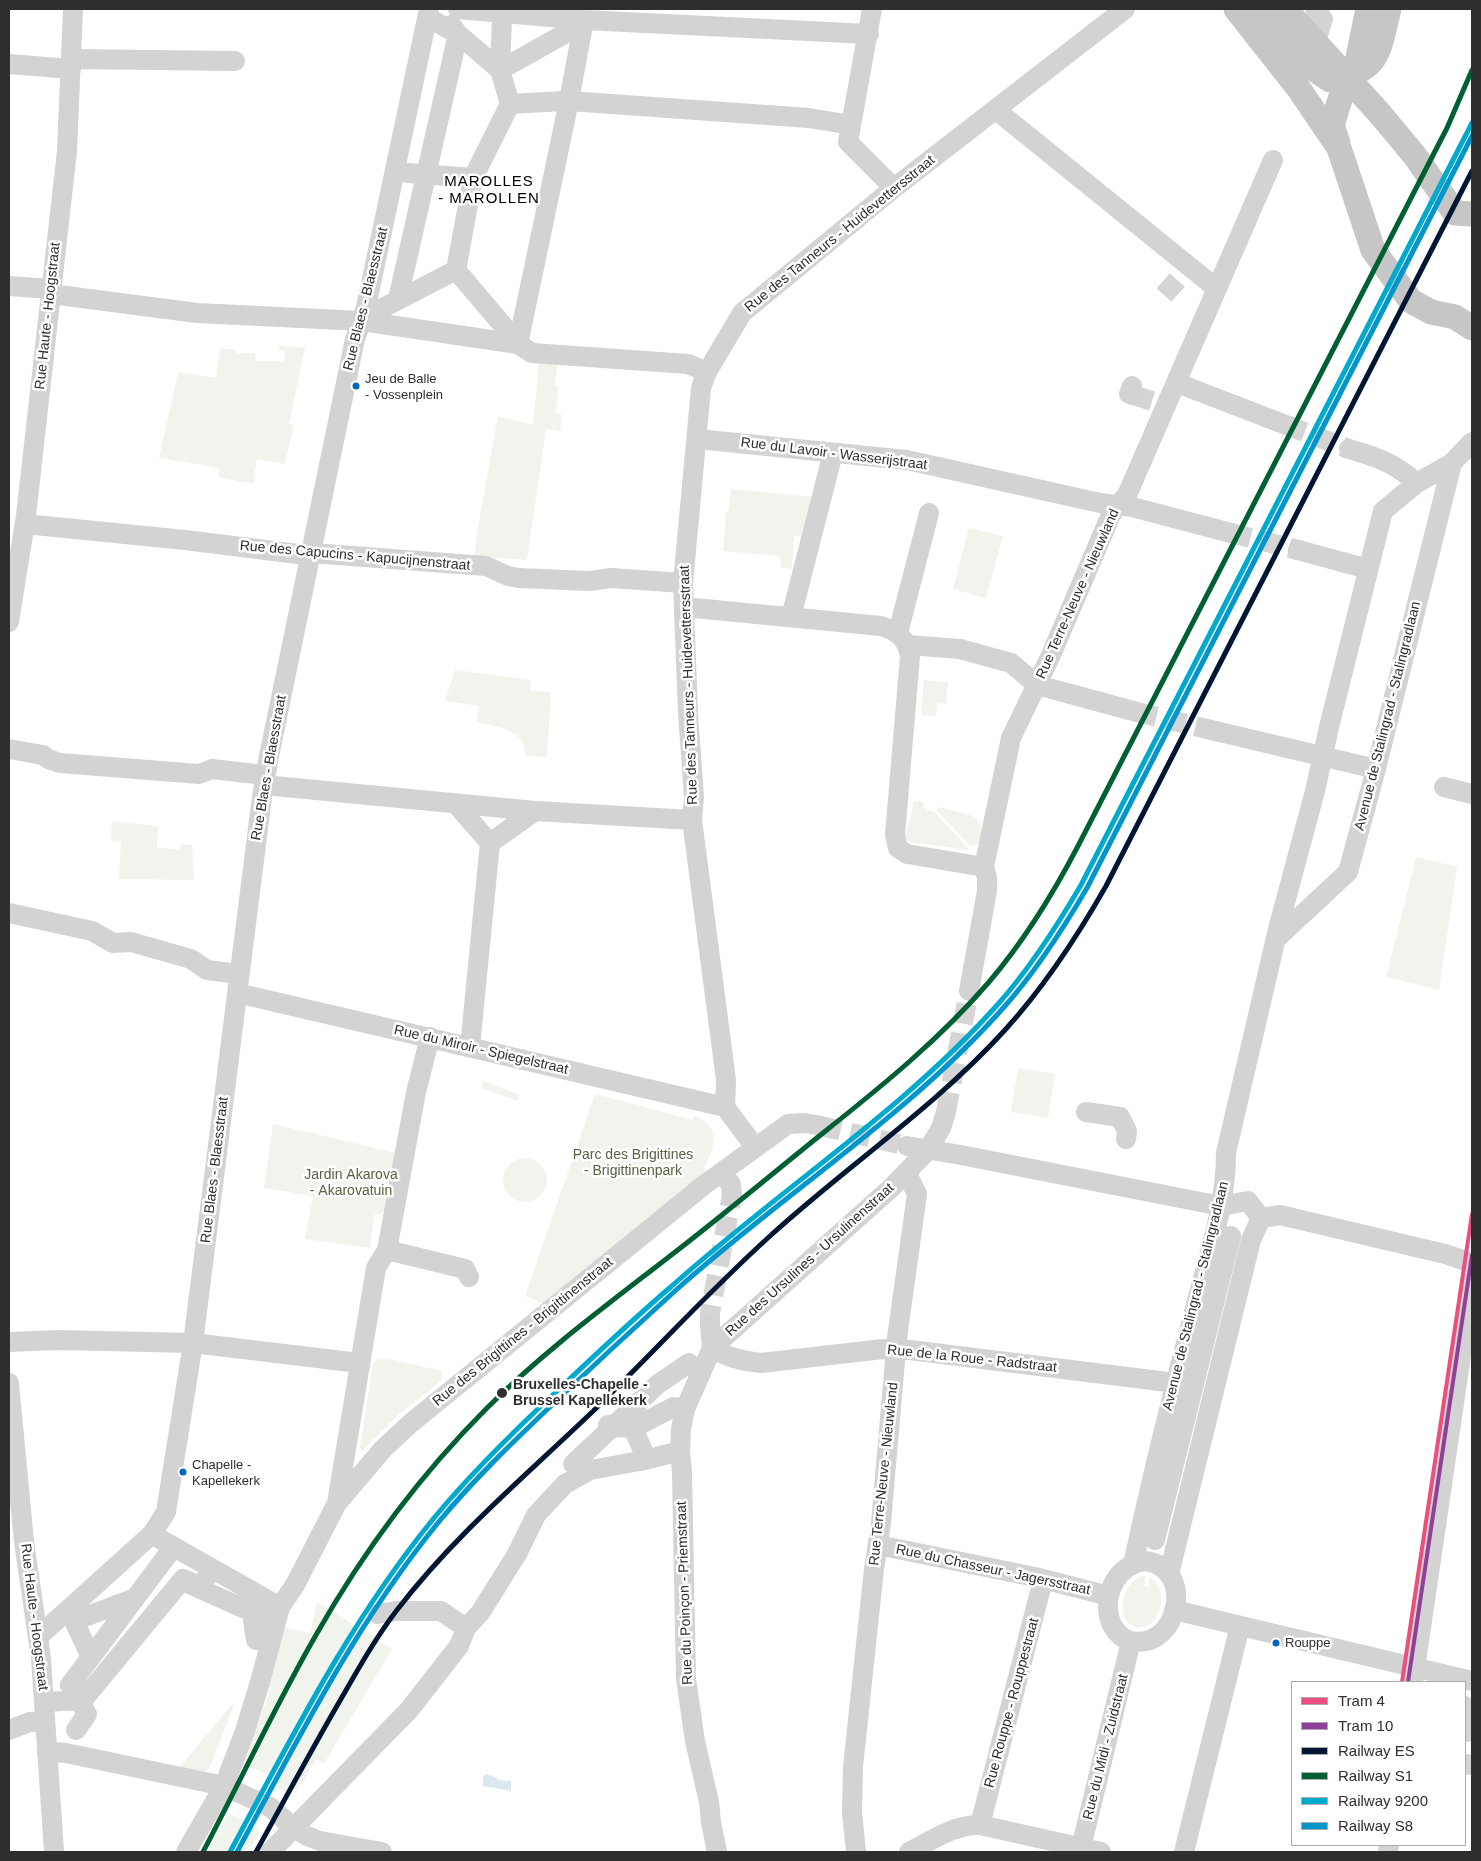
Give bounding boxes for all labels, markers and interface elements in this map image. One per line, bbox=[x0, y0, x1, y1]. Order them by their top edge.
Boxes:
street label: Rue des Tanneurs - Huidevettersstraat bbox=[742, 152, 938, 316]
district label: MAROLLES - MAROLLEN bbox=[437, 173, 541, 208]
street label: Rue Blaes - Blaesstraat bbox=[340, 226, 392, 372]
street label: Rue Haute - Hoogstraat bbox=[32, 242, 64, 390]
place label: Jeu de Balle - Vossenplein bbox=[365, 371, 443, 402]
marker: Jeu de Balle - Vossenplein bbox=[351, 381, 361, 391]
street label: Rue du Lavoir - Wasserijstraat bbox=[740, 434, 928, 474]
street label: Rue Terre-Neuve - Nieuwland bbox=[1033, 506, 1123, 682]
street label: Rue des Capucins - Kapucijnenstraat bbox=[239, 538, 471, 574]
street label: Rue des Tanneurs - Huidevettersstraat bbox=[676, 565, 702, 805]
street label: Avenue de Stalingrad - Stalingradlaan bbox=[1351, 600, 1425, 832]
street label: Rue Blaes - Blaesstraat bbox=[248, 694, 290, 842]
street label: Rue du Miroir - Spiegelstraat bbox=[392, 1022, 570, 1078]
street label: Rue Blaes - Blaesstraat bbox=[198, 1096, 232, 1244]
park label: Parc des Brigittines - Brigittinenpark bbox=[573, 1147, 693, 1180]
park label: Jardin Akarova - Akarovatuin bbox=[304, 1167, 398, 1200]
street label: Rue des Ursulines - Ursulinenstraat bbox=[722, 1180, 898, 1340]
street label: Avenue de Stalingrad - Stalingradlaan bbox=[1159, 1180, 1233, 1412]
street label: Rue des Brigittines - Brigittinenstraat bbox=[429, 1254, 617, 1410]
street label: Rue de la Roue - Radstraat bbox=[886, 1342, 1058, 1376]
place label: Bruxelles-Chapelle - Brussel Kapellekerk bbox=[513, 1377, 648, 1410]
street label: Rue Terre-Neuve - Nieuwland bbox=[866, 1381, 902, 1567]
marker: Bruxelles-Chapelle - Brussel Kapellekerk bbox=[495, 1386, 509, 1400]
place label: Chapelle - Kapellekerk bbox=[192, 1457, 260, 1488]
marker: Chapelle - Kapellekerk bbox=[178, 1467, 188, 1477]
street label: Rue du Poinçon - Priemstraat bbox=[673, 1501, 697, 1685]
street label: Rue du Chasseur - Jagersstraat bbox=[894, 1541, 1092, 1599]
street label: Rue Haute - Hoogstraat bbox=[17, 1543, 51, 1691]
street label: Rue Rouppe - Rouppestraat bbox=[981, 1616, 1043, 1790]
place label: Rouppe bbox=[1285, 1635, 1331, 1651]
marker: Rouppe bbox=[1271, 1638, 1281, 1648]
street label: Rue du Midi - Zuidstraat bbox=[1080, 1672, 1132, 1822]
legend bbox=[1291, 1681, 1466, 1846]
text: Tram 4 bbox=[1338, 1692, 1385, 1709]
text: Tram 10 bbox=[1338, 1717, 1393, 1734]
text: Railway ES bbox=[1338, 1742, 1415, 1759]
text: Railway S1 bbox=[1338, 1767, 1413, 1784]
text: Railway 9200 bbox=[1338, 1792, 1428, 1809]
text: Railway S8 bbox=[1338, 1817, 1413, 1834]

